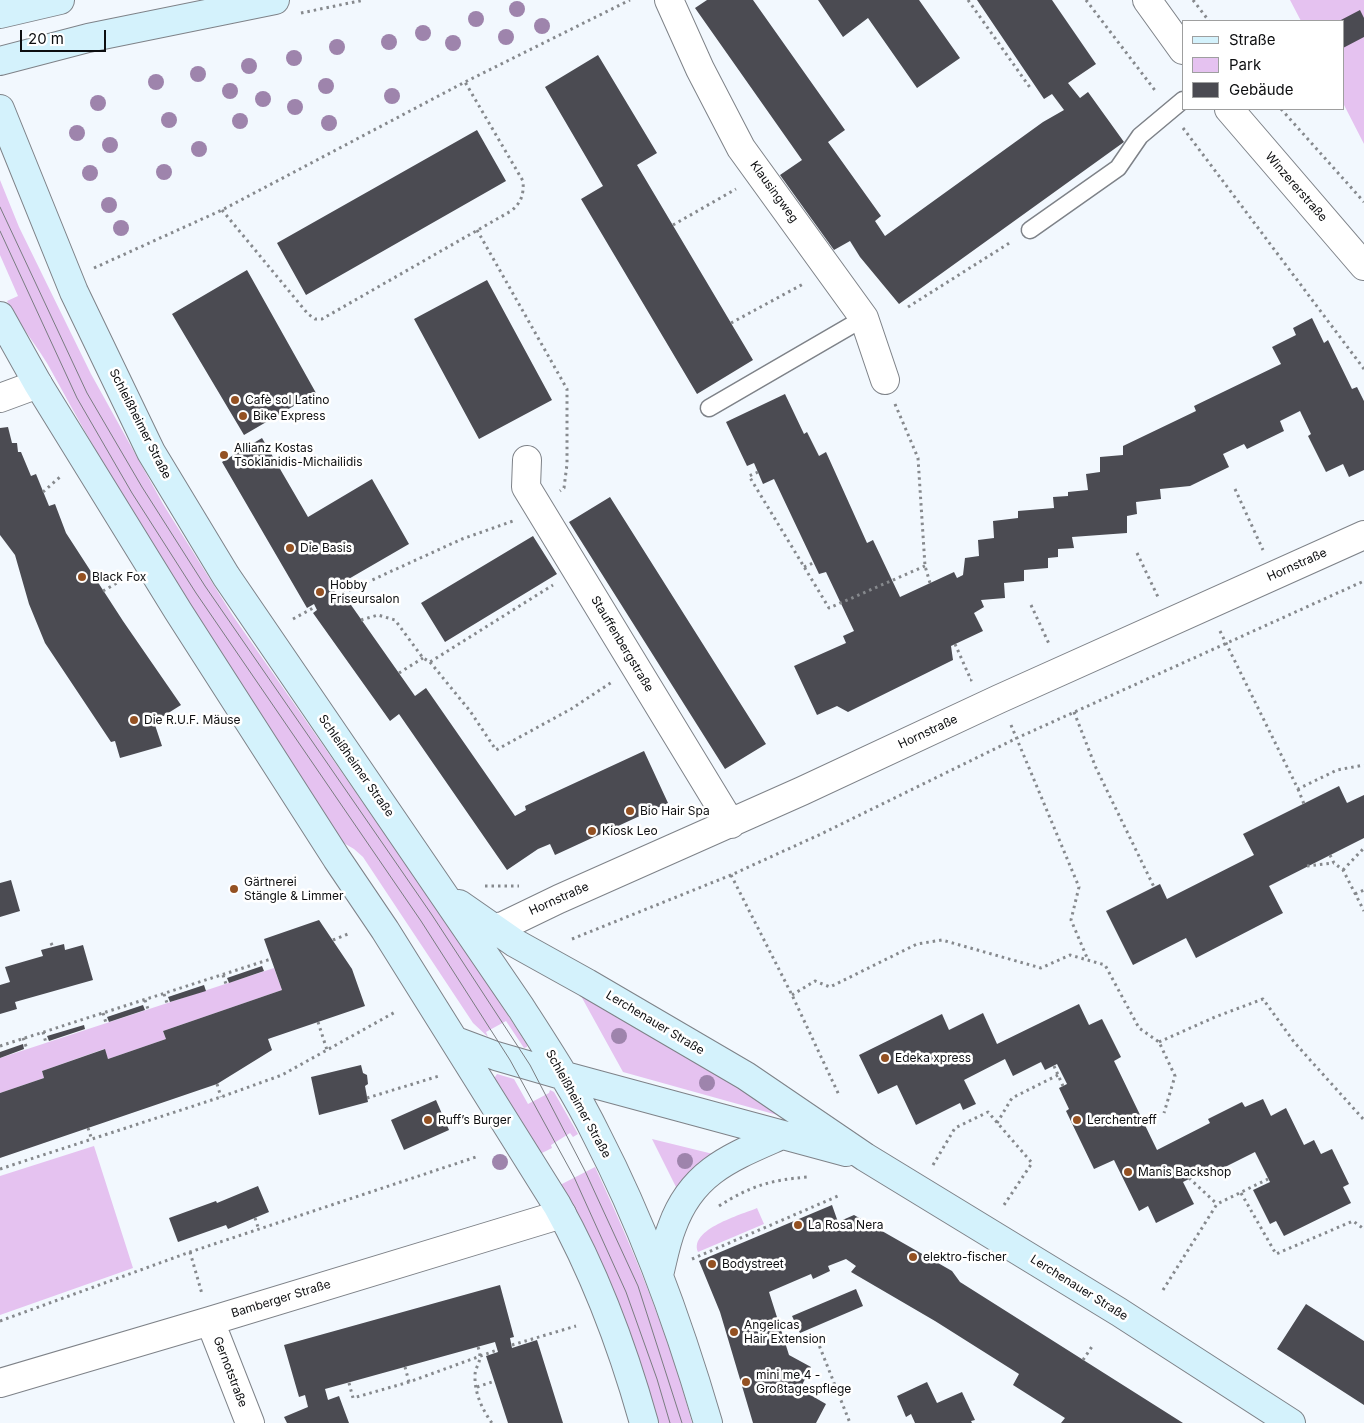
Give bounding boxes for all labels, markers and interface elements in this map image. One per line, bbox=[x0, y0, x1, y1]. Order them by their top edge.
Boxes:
scale bar bbox=[22, 20, 109, 52]
legend bbox=[1182, 20, 1344, 110]
text: 20 m bbox=[28, 29, 64, 48]
text: Straße bbox=[1229, 30, 1276, 49]
text: Park bbox=[1229, 55, 1261, 74]
text: Gebäude bbox=[1229, 80, 1294, 99]
street label: Winzererstraße bbox=[1262, 149, 1330, 225]
street label: Klausingweg bbox=[747, 158, 801, 226]
street label: Schleißheimer Straße bbox=[106, 367, 174, 481]
place label: Cafè sol Latino bbox=[245, 393, 329, 407]
marker: Cafè sol Latino bbox=[229, 394, 241, 406]
place label: Bike Express bbox=[253, 409, 326, 423]
marker: Bike Express bbox=[237, 410, 249, 422]
place label: Allianz Kostas Tsoklanidis-Michailidis bbox=[234, 441, 362, 469]
marker: Allianz Kostas Tsoklanidis-Michailidis bbox=[218, 449, 230, 461]
place label: Die Basis bbox=[300, 541, 352, 555]
marker: Die Basis bbox=[284, 542, 296, 554]
street label: Hornstraße bbox=[1265, 545, 1329, 585]
place label: Black Fox bbox=[92, 570, 146, 584]
marker: Black Fox bbox=[76, 571, 88, 583]
place label: Hobby Friseursalon bbox=[330, 578, 400, 606]
marker: Hobby Friseursalon bbox=[314, 586, 326, 598]
street label: Stauffenbergstraße bbox=[588, 593, 656, 695]
street label: Schleißheimer Straße bbox=[315, 712, 397, 820]
street label: Hornstraße bbox=[896, 712, 960, 752]
place label: Die R.U.F. Mäuse bbox=[144, 713, 241, 727]
marker: Die R.U.F. Mäuse bbox=[128, 714, 140, 726]
place label: Bio Hair Spa bbox=[640, 804, 710, 818]
marker: Bio Hair Spa bbox=[624, 805, 636, 817]
place label: Kiosk Leo bbox=[602, 824, 658, 838]
marker: Kiosk Leo bbox=[586, 825, 598, 837]
place label: Gärtnerei Stängle & Limmer bbox=[244, 875, 343, 903]
street label: Hornstraße bbox=[527, 879, 591, 919]
marker: Gärtnerei Stängle & Limmer bbox=[228, 883, 240, 895]
street label: Lerchenauer Straße bbox=[603, 988, 707, 1058]
street label: Schleißheimer Straße bbox=[542, 1047, 614, 1161]
place label: Edeka xpress bbox=[895, 1051, 971, 1065]
marker: Edeka xpress bbox=[879, 1052, 891, 1064]
place label: Ruff’s Burger bbox=[438, 1113, 511, 1127]
place label: Lerchentreff bbox=[1087, 1113, 1157, 1127]
marker: Ruff’s Burger bbox=[422, 1114, 434, 1126]
marker: Lerchentreff bbox=[1071, 1114, 1083, 1126]
place label: Manis Backshop bbox=[1138, 1165, 1231, 1179]
marker: Manis Backshop bbox=[1122, 1166, 1134, 1178]
place label: La Rosa Nera bbox=[808, 1218, 883, 1232]
marker: La Rosa Nera bbox=[792, 1219, 804, 1231]
place label: elektro-fischer bbox=[923, 1250, 1007, 1264]
marker: elektro-fischer bbox=[907, 1251, 919, 1263]
street label: Lerchenauer Straße bbox=[1028, 1252, 1130, 1324]
place label: Bodystreet bbox=[722, 1257, 784, 1271]
marker: Bodystreet bbox=[706, 1258, 718, 1270]
street label: Bamberger Straße bbox=[230, 1277, 332, 1321]
place label: Angelicas Hair Extension bbox=[744, 1318, 826, 1346]
marker: Angelicas Hair Extension bbox=[728, 1326, 740, 1338]
street label: Gernotstraße bbox=[210, 1335, 250, 1409]
place label: mini me 4 - Großtagespflege bbox=[756, 1368, 851, 1396]
marker: mini me 4 - Großtagespflege bbox=[740, 1376, 752, 1388]

